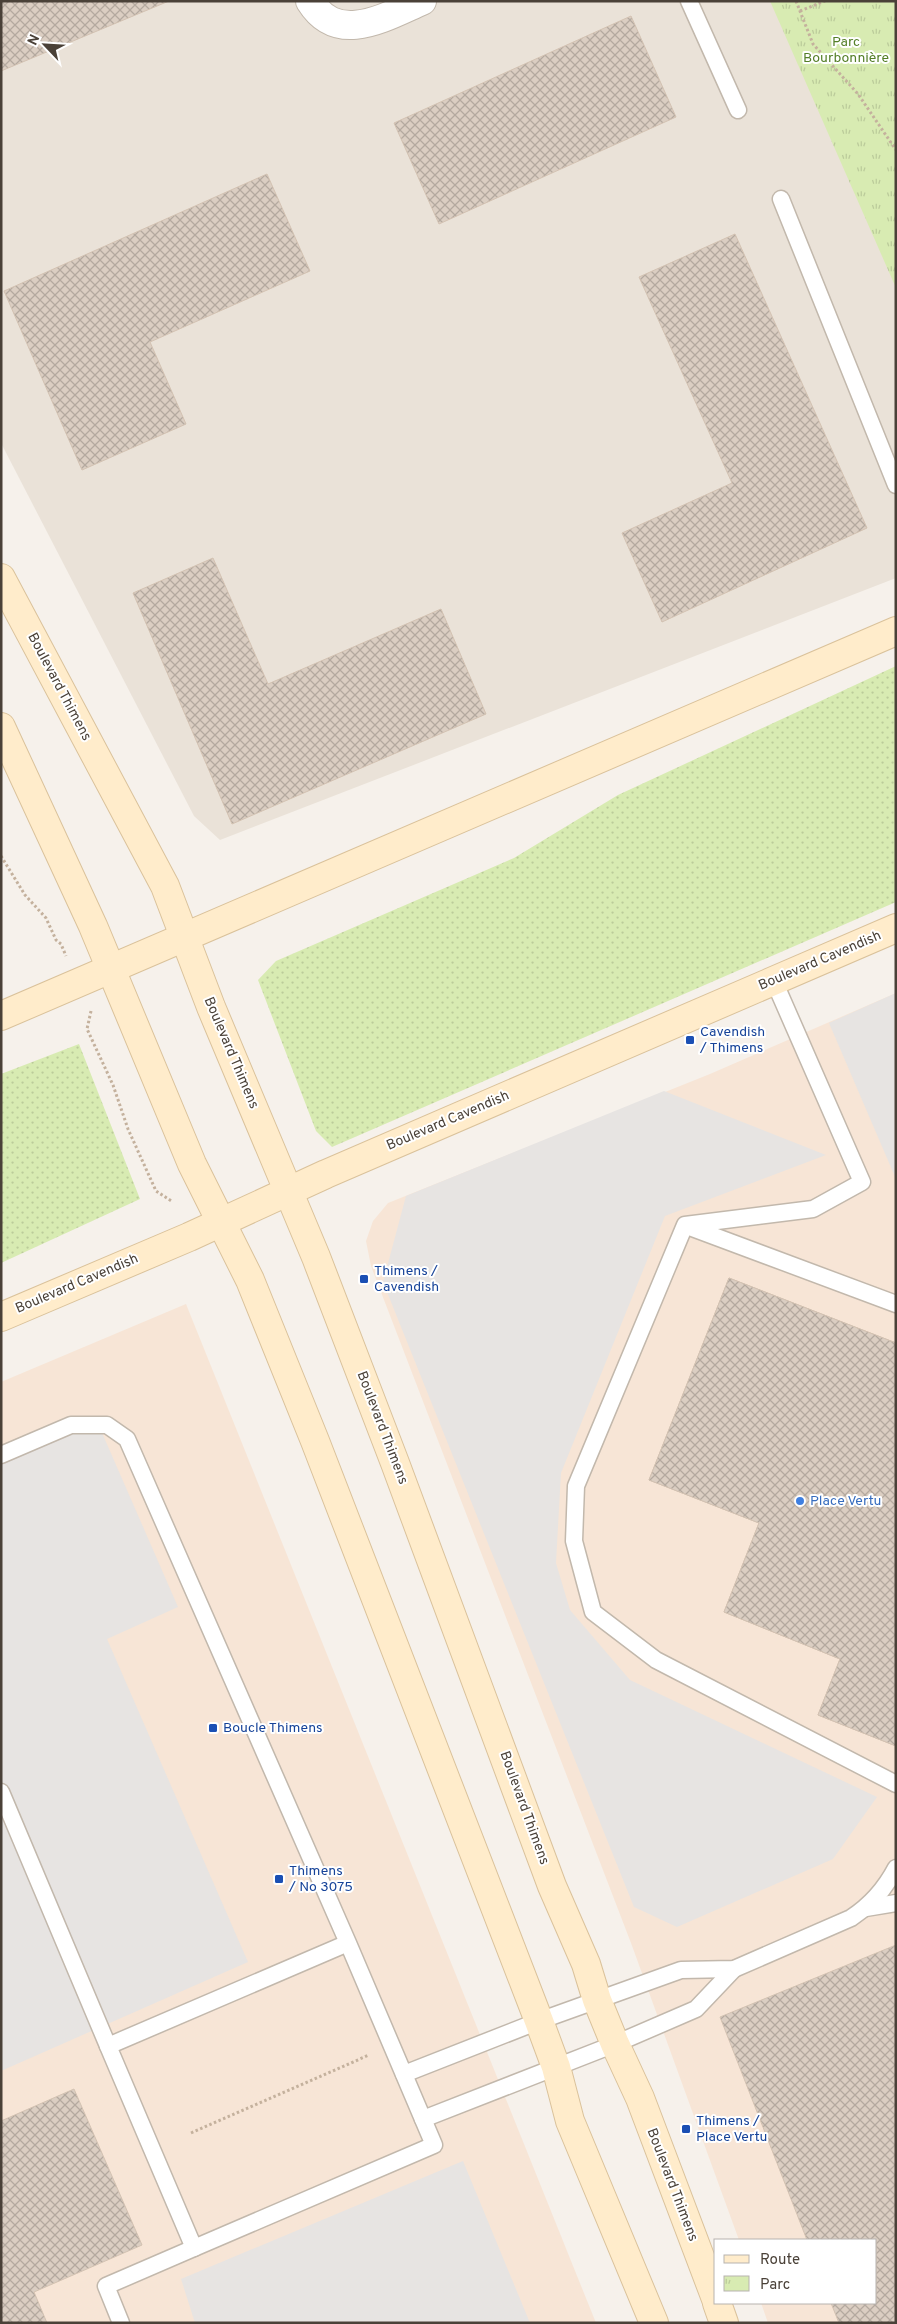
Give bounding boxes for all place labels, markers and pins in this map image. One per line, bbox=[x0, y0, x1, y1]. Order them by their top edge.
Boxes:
place label: Cavendish / Thimens bbox=[699, 1024, 765, 1057]
marker: Cavendish / Thimens bbox=[684, 1034, 696, 1046]
place label: Thimens / Cavendish bbox=[374, 1263, 439, 1296]
marker: Thimens / Cavendish bbox=[358, 1273, 370, 1285]
place label: Place Vertu bbox=[810, 1493, 881, 1510]
marker: Place Vertu bbox=[794, 1495, 806, 1507]
place label: Boucle Thimens bbox=[223, 1720, 323, 1737]
marker: Boucle Thimens bbox=[207, 1722, 219, 1734]
place label: Thimens / No 3075 bbox=[288, 1863, 353, 1896]
marker: Thimens / No 3075 bbox=[273, 1873, 285, 1885]
place label: Thimens / Place Vertu bbox=[696, 2113, 767, 2146]
marker: Thimens / Place Vertu bbox=[680, 2123, 692, 2135]

